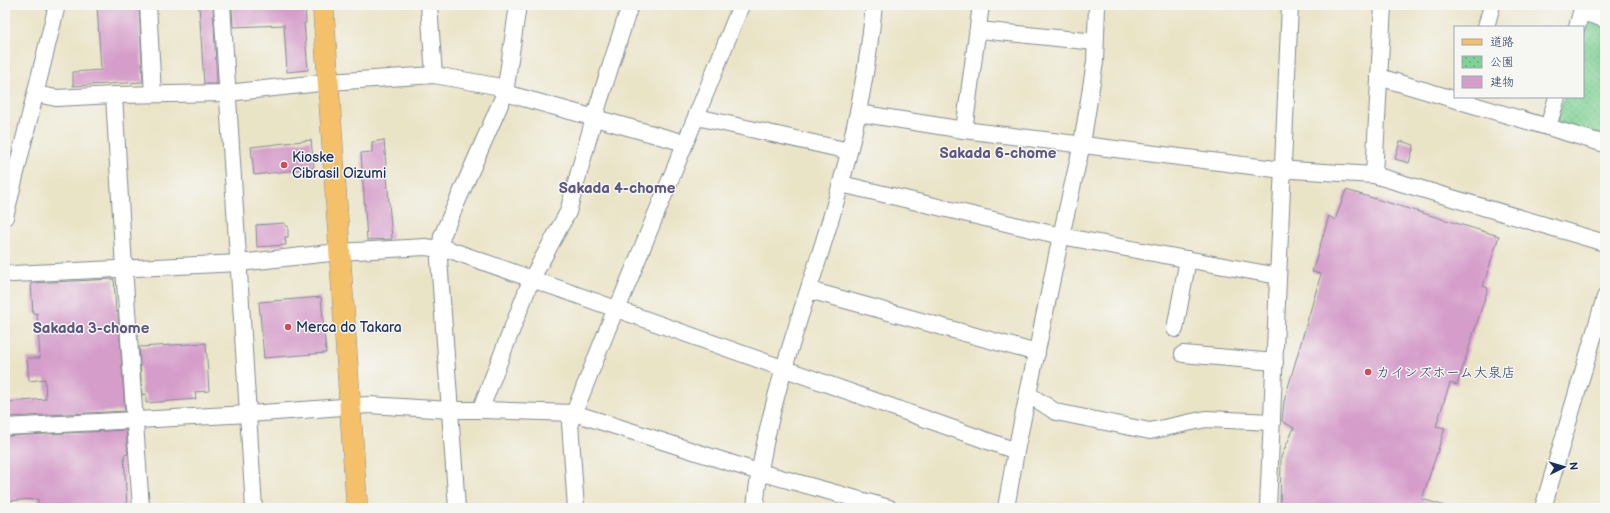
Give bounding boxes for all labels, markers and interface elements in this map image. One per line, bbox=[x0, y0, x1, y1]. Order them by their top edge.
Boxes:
legend bbox=[1454, 26, 1584, 98]
text: 道路 bbox=[1490, 35, 1514, 50]
text: 公園 bbox=[1490, 55, 1514, 70]
text: 建物 bbox=[1490, 75, 1514, 90]
district label: Sakada 6-chome bbox=[940, 144, 1057, 163]
place label: Kioske Cibrasil Oizumi bbox=[292, 149, 386, 182]
marker: Kioske Cibrasil Oizumi bbox=[279, 160, 289, 170]
district label: Sakada 4-chome bbox=[559, 179, 676, 198]
district label: Sakada 3-chome bbox=[33, 319, 150, 338]
place label: Merca do Takara bbox=[296, 319, 402, 336]
marker: Merca do Takara bbox=[283, 322, 293, 332]
place label: カインズホーム大泉店 bbox=[1376, 364, 1515, 381]
marker: カインズホーム大泉店 bbox=[1363, 367, 1373, 377]
north arrow bbox=[1544, 447, 1584, 487]
text: N bbox=[1567, 461, 1580, 471]

